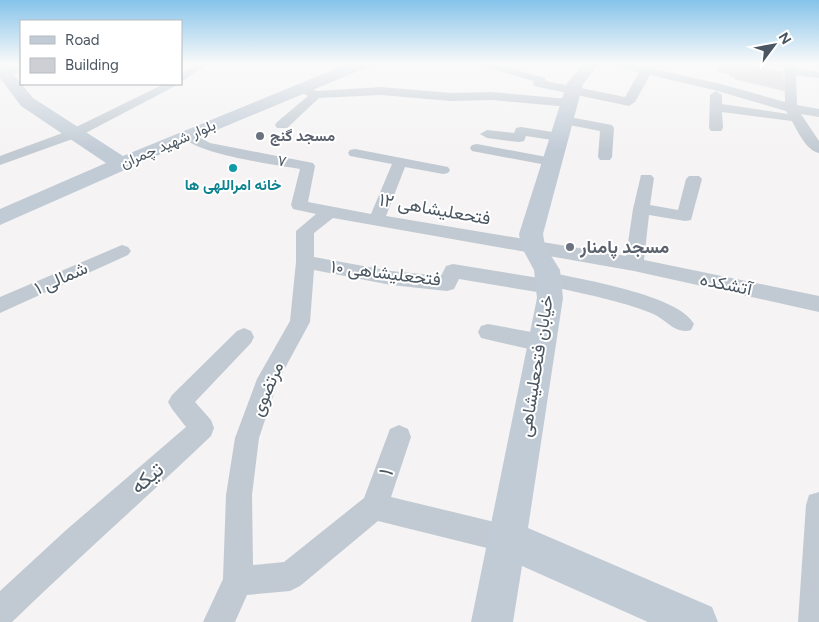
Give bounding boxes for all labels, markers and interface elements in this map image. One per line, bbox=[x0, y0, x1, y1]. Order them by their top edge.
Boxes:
legend bbox=[20, 20, 182, 85]
north arrow bbox=[749, 20, 799, 70]
text: N bbox=[775, 29, 795, 47]
text: Road bbox=[65, 31, 100, 49]
text: Building bbox=[65, 56, 119, 74]
street label: بلوار شهید چمران bbox=[118, 116, 219, 173]
place label: مسجد گنج bbox=[270, 127, 335, 146]
marker: مسجد گنج bbox=[254, 130, 266, 142]
street label: ۷ bbox=[276, 151, 288, 171]
marker: خانه امراللهی ها bbox=[227, 162, 239, 174]
place label: خانه امراللهی ها bbox=[185, 176, 281, 194]
street label: فتحعلیشاهی ۱۲ bbox=[378, 188, 492, 230]
place label: مسجد پامنار bbox=[579, 236, 670, 259]
marker: مسجد پامنار bbox=[564, 241, 576, 253]
street label: فتحعلیشاهی ۱۰ bbox=[330, 255, 442, 291]
street label: شمالی ۱ bbox=[31, 257, 91, 299]
street label: آتشکده bbox=[698, 268, 756, 301]
street label: خیابان فتحعلیشاهی bbox=[514, 293, 558, 439]
street label: مرتضوی bbox=[246, 358, 288, 420]
street label: تیکه bbox=[125, 456, 168, 499]
street label: ۱ bbox=[373, 465, 398, 479]

